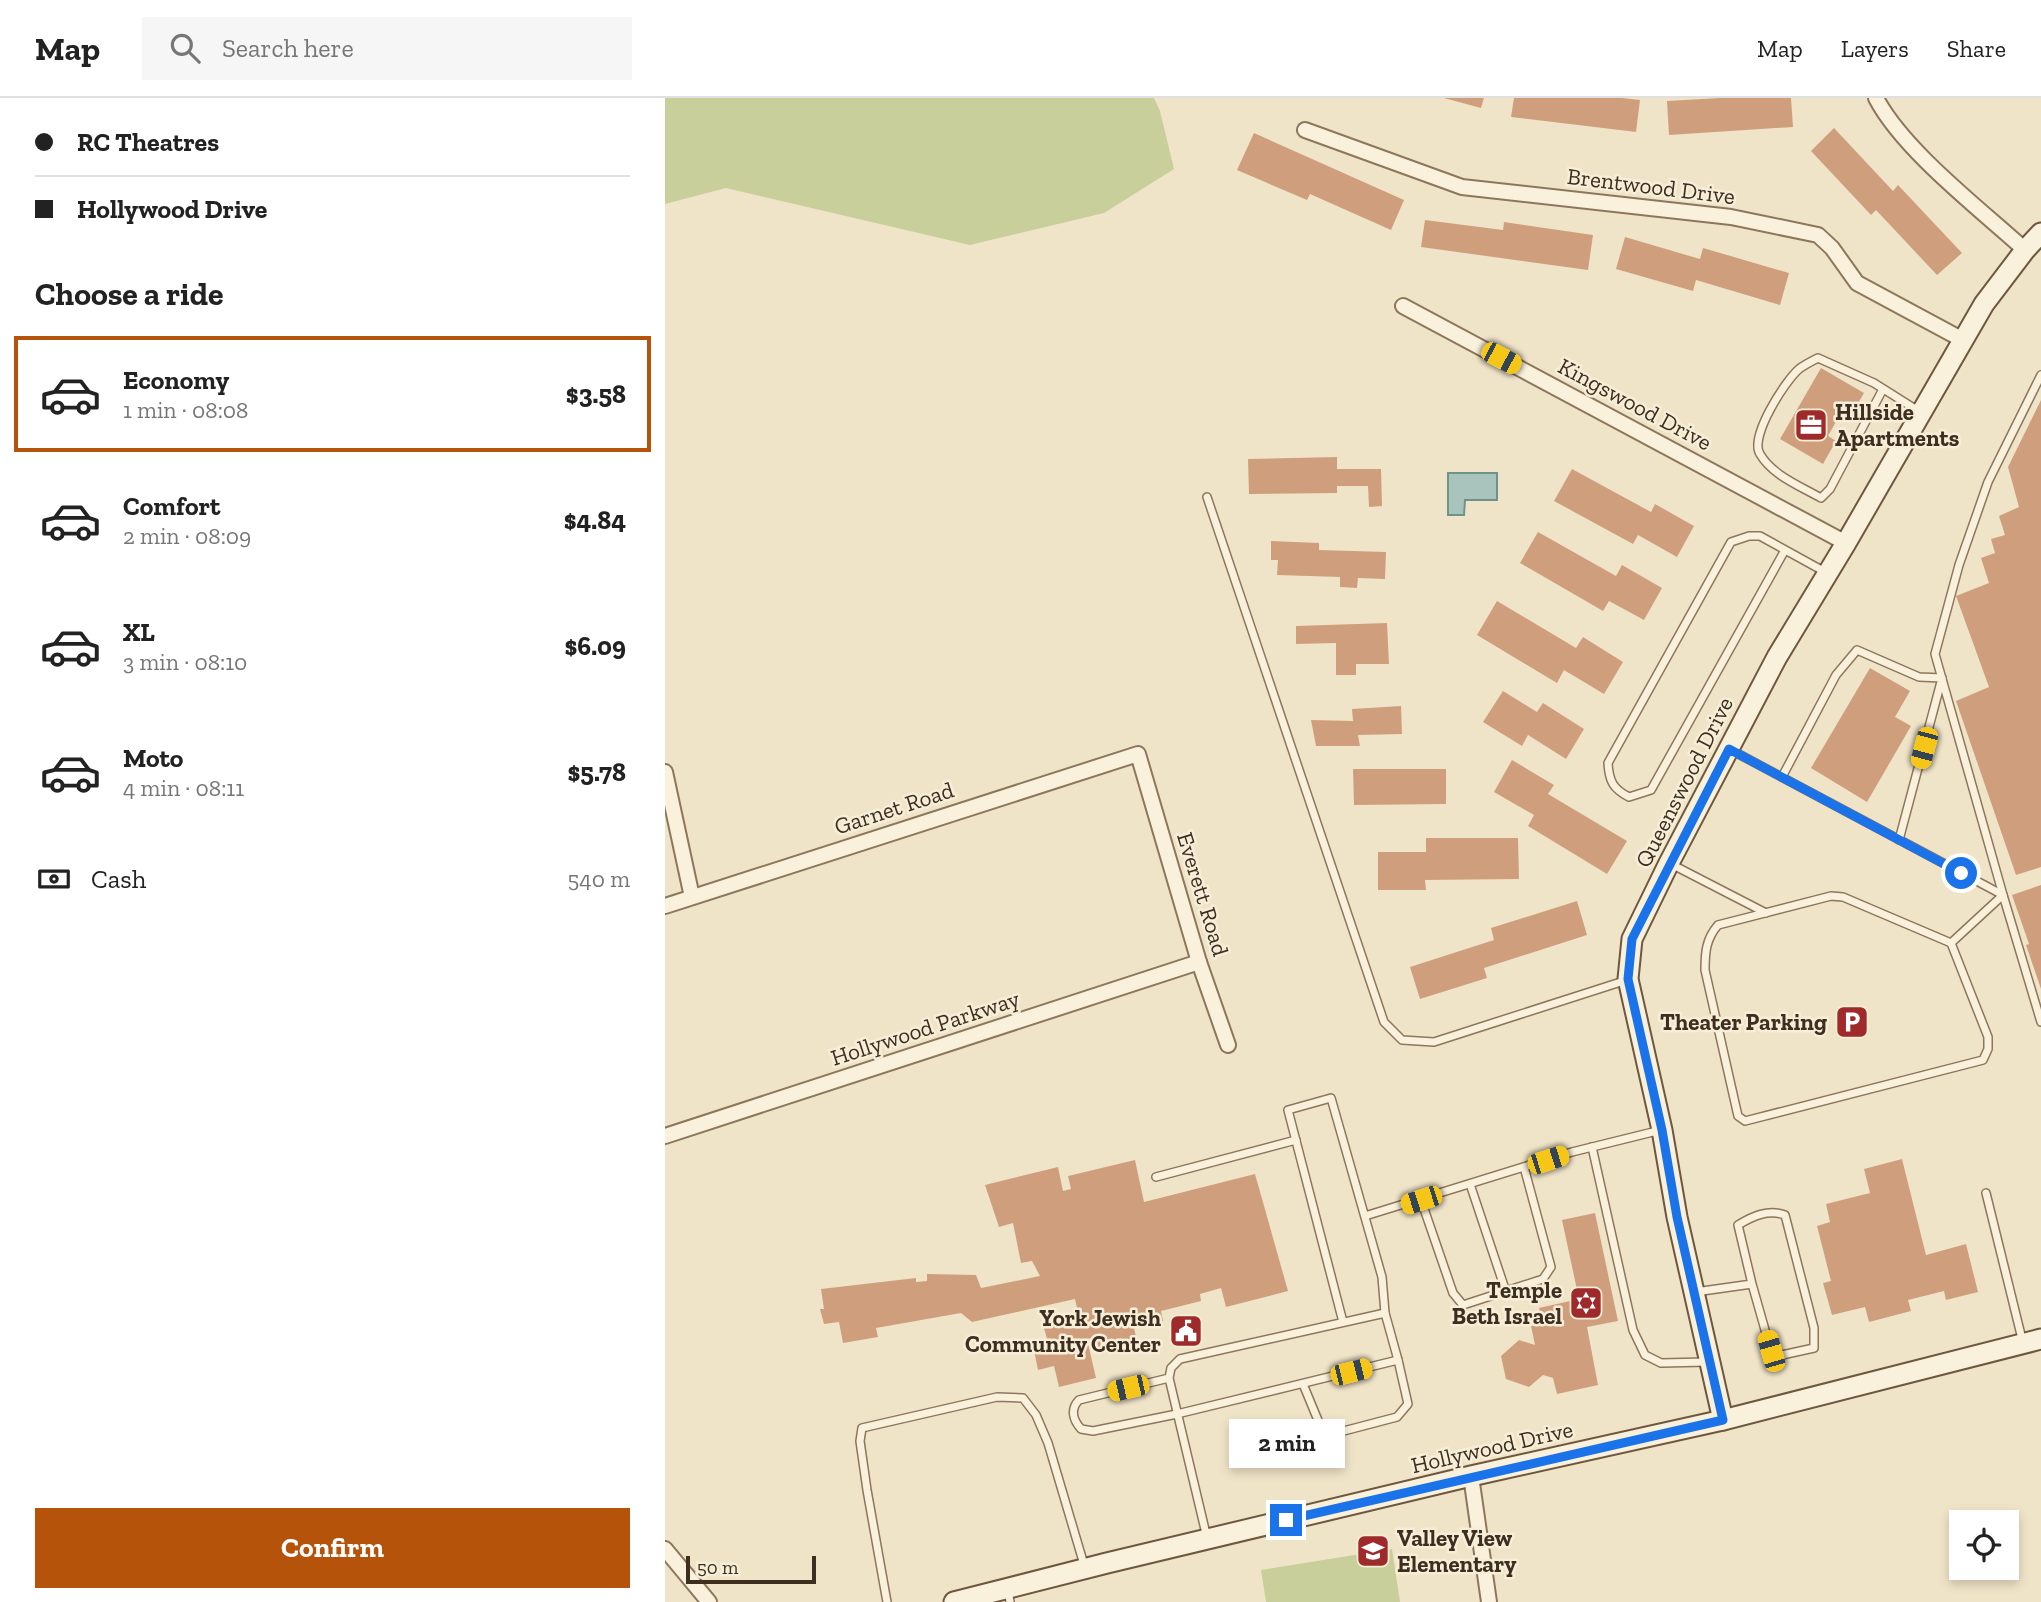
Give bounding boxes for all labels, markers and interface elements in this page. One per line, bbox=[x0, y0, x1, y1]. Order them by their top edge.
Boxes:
search box bbox=[142, 17, 632, 80]
text: Map bbox=[35, 29, 100, 68]
icon: search bbox=[166, 29, 204, 67]
text: Search here bbox=[222, 32, 354, 64]
text: Map bbox=[1757, 34, 1803, 63]
text: Layers bbox=[1841, 34, 1909, 63]
text: Share bbox=[1947, 34, 2006, 63]
text: RC Theatres bbox=[77, 126, 219, 158]
street label: Brentwood Drive bbox=[1565, 162, 1737, 210]
text: Hollywood Drive bbox=[77, 193, 267, 225]
text: Choose a ride bbox=[35, 275, 223, 313]
car bbox=[1478, 339, 1525, 377]
street label: Kingswood Drive bbox=[1553, 352, 1717, 456]
icon: car bbox=[39, 363, 102, 426]
text: Economy bbox=[123, 364, 229, 396]
text: $3.58 bbox=[566, 378, 626, 410]
text: 1 min · 08:08 bbox=[123, 396, 248, 424]
place label: Hillside Apartments bbox=[1835, 398, 1959, 452]
office icon: Hillside Apartments bbox=[1792, 406, 1830, 444]
icon: car bbox=[39, 489, 102, 552]
text: Comfort bbox=[123, 490, 220, 522]
text: $4.84 bbox=[564, 504, 626, 536]
text: 2 min · 08:09 bbox=[123, 522, 251, 550]
icon: car bbox=[39, 615, 102, 678]
text: XL bbox=[123, 616, 155, 648]
text: $6.09 bbox=[564, 630, 626, 662]
text: 3 min · 08:10 bbox=[123, 648, 247, 676]
street label: Queenswood Drive bbox=[1629, 692, 1739, 872]
car bbox=[1909, 725, 1940, 771]
icon: car bbox=[39, 741, 102, 804]
text: Moto bbox=[123, 742, 183, 774]
text: $5.78 bbox=[568, 756, 626, 788]
text: 4 min · 08:11 bbox=[123, 774, 244, 802]
street label: Garnet Road bbox=[831, 775, 958, 840]
street label: Everett Road bbox=[1171, 829, 1235, 960]
route start bbox=[1945, 857, 1977, 889]
icon: cash bbox=[35, 860, 73, 898]
text: Cash bbox=[91, 863, 146, 895]
text: 540 m bbox=[568, 865, 630, 893]
street label: Hollywood Parkway bbox=[827, 984, 1023, 1072]
parking icon: Theater Parking bbox=[1833, 1003, 1871, 1041]
place label: Theater Parking bbox=[1660, 1008, 1827, 1036]
car bbox=[1525, 1144, 1572, 1176]
car bbox=[1398, 1184, 1445, 1216]
place label: Temple Beth Israel bbox=[1452, 1276, 1562, 1330]
synagogue icon: Temple Beth Israel bbox=[1567, 1284, 1605, 1322]
place label: York Jewish Community Center bbox=[965, 1304, 1162, 1358]
public building icon: York Jewish Community Center bbox=[1167, 1312, 1205, 1350]
car bbox=[1756, 1328, 1787, 1374]
car bbox=[1329, 1357, 1374, 1387]
car bbox=[1106, 1373, 1151, 1403]
street label: Hollywood Drive bbox=[1408, 1415, 1576, 1479]
callout: 2 min bbox=[1228, 1418, 1344, 1468]
text: 2 min bbox=[1258, 1429, 1316, 1457]
route end bbox=[1270, 1504, 1302, 1536]
button: Confirm bbox=[35, 1508, 630, 1588]
map controls bbox=[1949, 1510, 2019, 1580]
button: locate bbox=[1949, 1510, 2019, 1580]
place label: Valley View Elementary bbox=[1397, 1524, 1517, 1578]
school or university icon: Valley View Elementary bbox=[1354, 1532, 1392, 1570]
scale bar bbox=[686, 1553, 815, 1585]
text: 50 m bbox=[697, 1556, 738, 1579]

